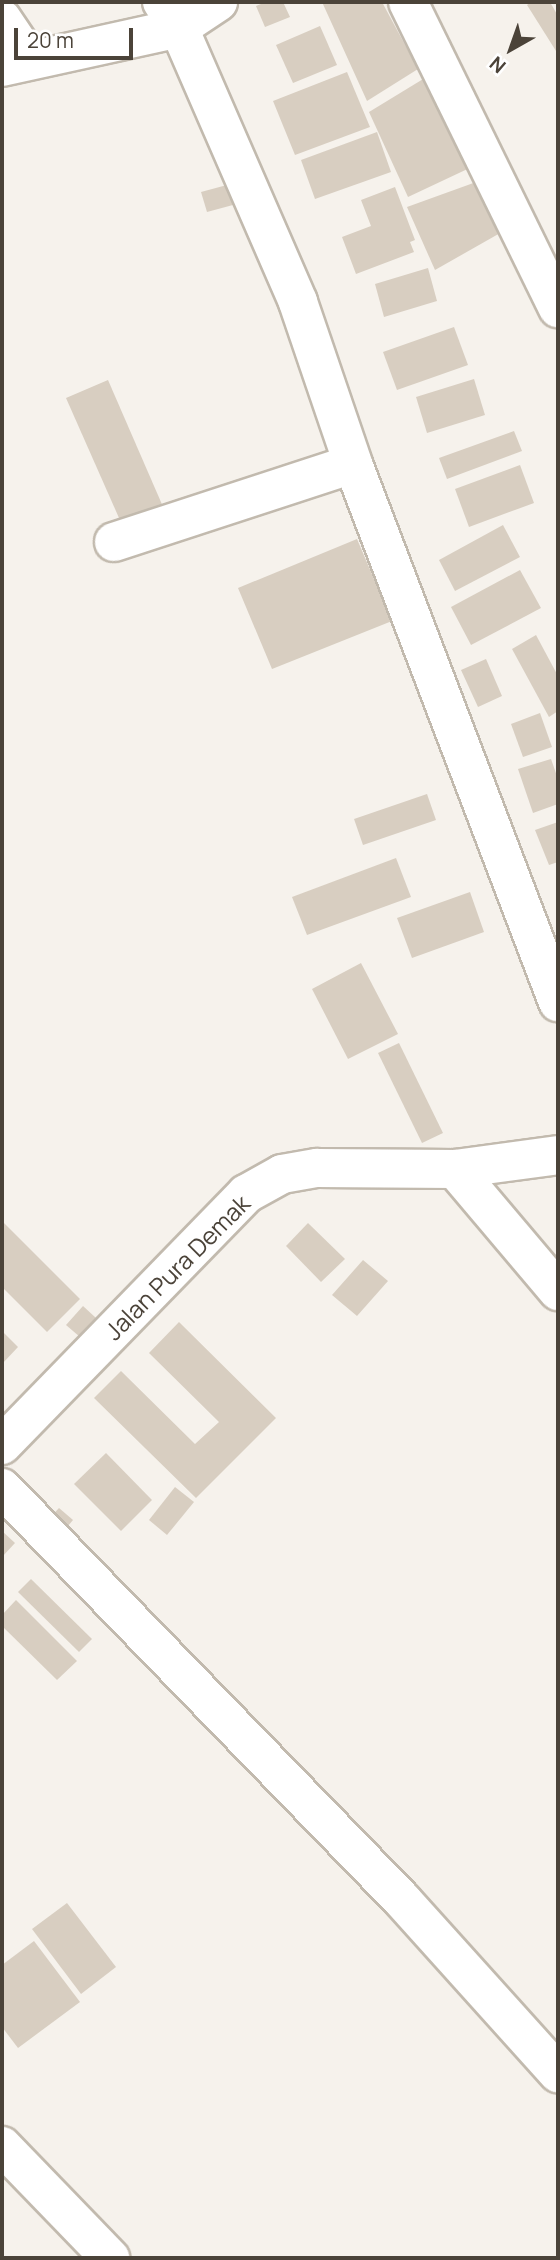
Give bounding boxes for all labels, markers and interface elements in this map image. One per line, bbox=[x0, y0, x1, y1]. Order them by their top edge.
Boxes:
scale bar bbox=[18, 14, 136, 58]
north arrow bbox=[476, 14, 546, 84]
text: 20 m bbox=[27, 26, 74, 54]
text: N bbox=[484, 51, 511, 79]
street label: Jalan Pura Demak bbox=[99, 1189, 255, 1345]

